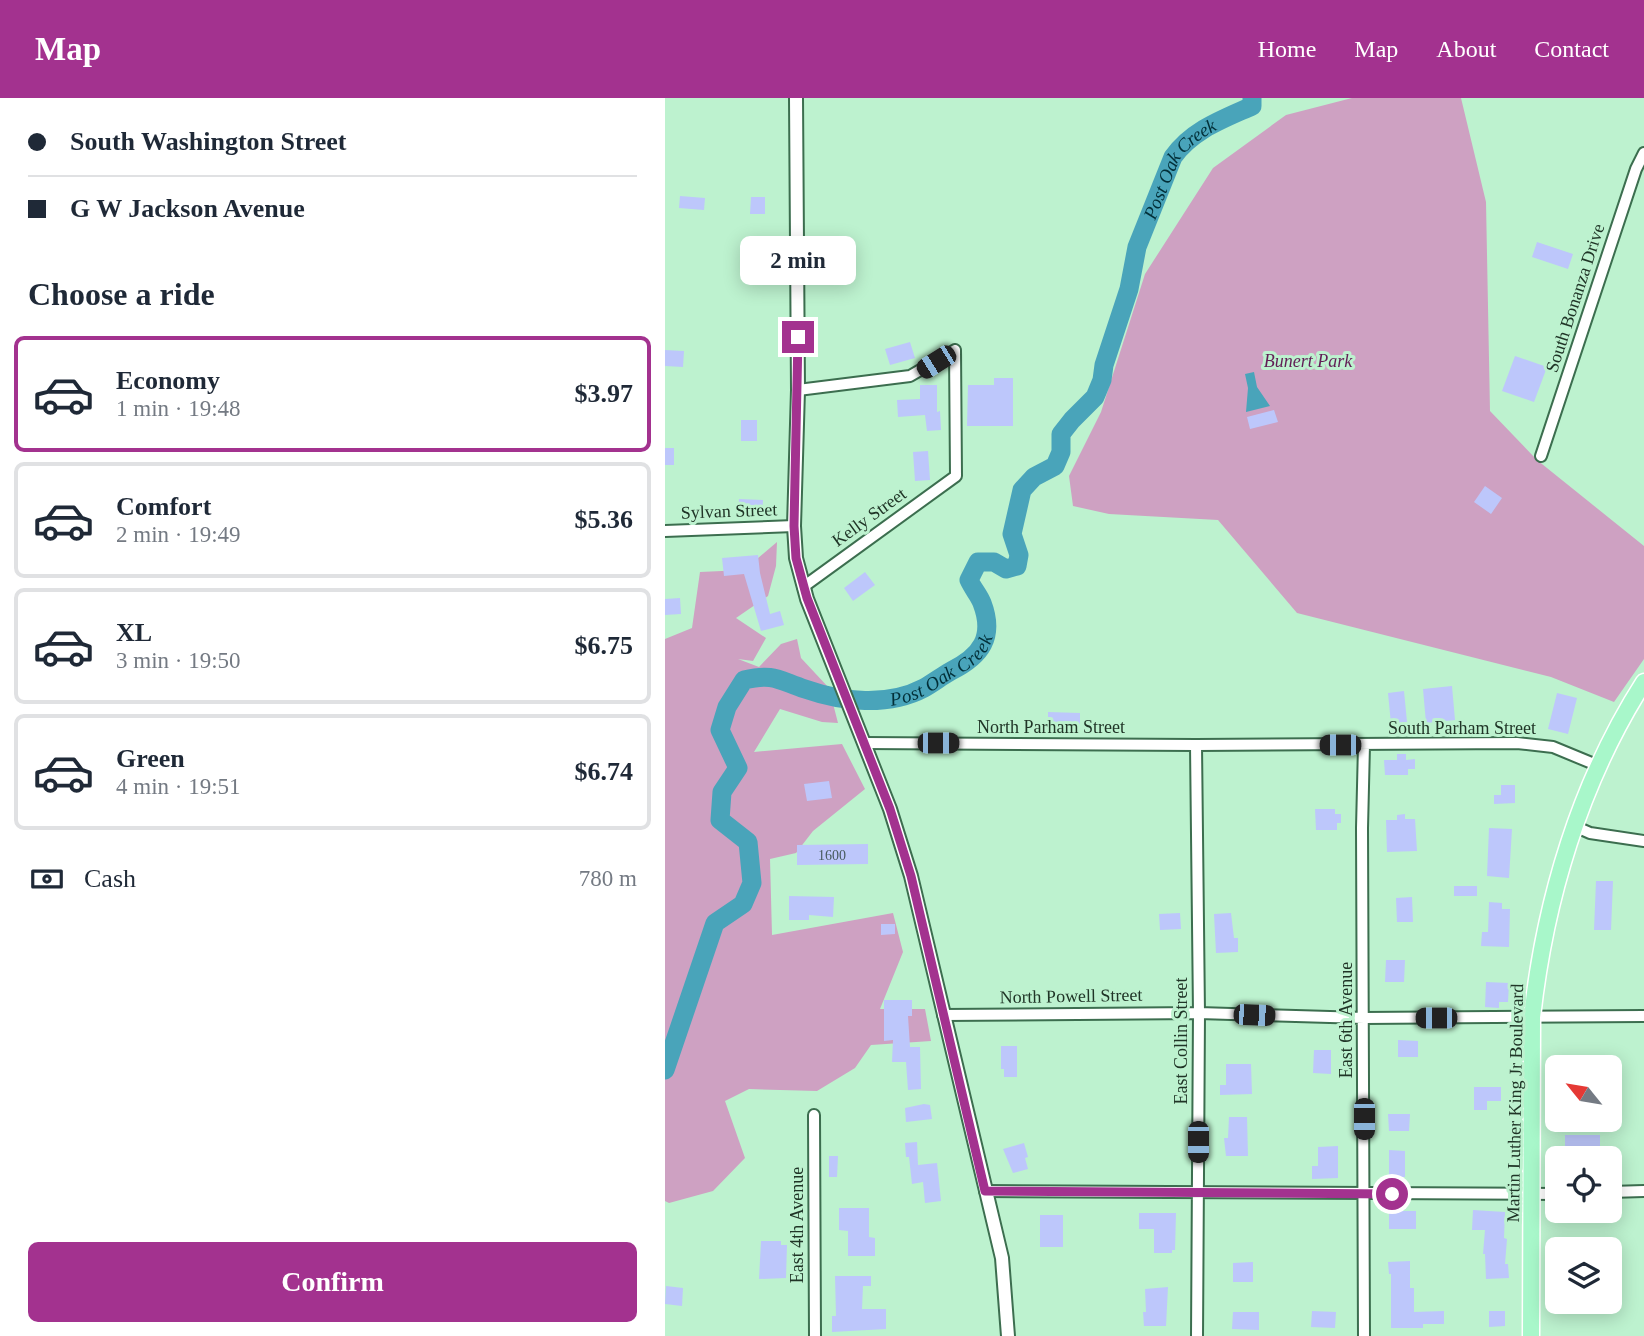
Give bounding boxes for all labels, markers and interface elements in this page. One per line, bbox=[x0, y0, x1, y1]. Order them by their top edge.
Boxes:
text: Map bbox=[35, 31, 101, 67]
text: Home bbox=[1258, 36, 1316, 62]
text: Map bbox=[1354, 36, 1398, 62]
text: About bbox=[1436, 36, 1496, 62]
text: Contact bbox=[1534, 36, 1609, 62]
water label: Post Oak Creek bbox=[1138, 114, 1220, 223]
text: South Washington Street bbox=[70, 127, 346, 156]
text: G W Jackson Avenue bbox=[70, 194, 305, 223]
street label: South Bonanza Drive bbox=[1542, 221, 1608, 375]
callout: 2 min bbox=[740, 236, 856, 285]
text: 2 min bbox=[770, 248, 826, 273]
text: Choose a ride bbox=[28, 276, 215, 312]
route end bbox=[782, 321, 814, 353]
car bbox=[913, 342, 960, 382]
park label: Bunert Park bbox=[1264, 351, 1353, 371]
icon: car bbox=[32, 363, 95, 426]
text: Economy bbox=[116, 366, 220, 395]
text: $3.97 bbox=[575, 379, 633, 408]
text: 1 min · 19:48 bbox=[116, 396, 241, 421]
street label: Kelly Street bbox=[828, 483, 910, 551]
icon: car bbox=[32, 489, 95, 552]
text: Comfort bbox=[116, 492, 211, 521]
street label: Sylvan Street bbox=[680, 499, 778, 523]
text: $5.36 bbox=[575, 505, 633, 534]
text: 2 min · 19:49 bbox=[116, 522, 241, 547]
icon: car bbox=[32, 615, 95, 678]
text: XL bbox=[116, 618, 152, 647]
text: $6.75 bbox=[575, 631, 633, 660]
water label: Post Oak Creek bbox=[887, 631, 996, 710]
text: 3 min · 19:50 bbox=[116, 648, 241, 673]
street label: North Parham Street bbox=[977, 717, 1125, 737]
street label: South Parham Street bbox=[1388, 718, 1536, 738]
car bbox=[918, 733, 960, 754]
car bbox=[1320, 735, 1362, 756]
icon: car bbox=[32, 741, 95, 804]
text: Green bbox=[116, 744, 185, 773]
text: $6.74 bbox=[575, 757, 633, 786]
text: 4 min · 19:51 bbox=[116, 774, 241, 799]
house number: 1600 bbox=[818, 848, 846, 863]
icon: cash bbox=[28, 860, 66, 898]
text: Cash bbox=[84, 864, 136, 893]
text: 780 m bbox=[579, 866, 637, 891]
street label: East 6th Avenue bbox=[1336, 962, 1356, 1078]
street label: East Collin Street bbox=[1171, 978, 1191, 1104]
street label: Martin Luther King Jr Boulevard bbox=[1503, 983, 1527, 1223]
street label: North Powell Street bbox=[999, 985, 1143, 1007]
car bbox=[1233, 1004, 1276, 1026]
car bbox=[1416, 1008, 1458, 1029]
north arrow bbox=[1545, 1055, 1622, 1132]
map controls bbox=[1545, 1055, 1622, 1314]
car bbox=[1354, 1098, 1375, 1140]
car bbox=[1188, 1121, 1209, 1163]
button: locate bbox=[1545, 1146, 1622, 1223]
street label: East 4th Avenue bbox=[787, 1167, 807, 1283]
route start bbox=[1376, 1178, 1408, 1210]
button: layers bbox=[1545, 1237, 1622, 1314]
button: Confirm bbox=[28, 1242, 637, 1322]

